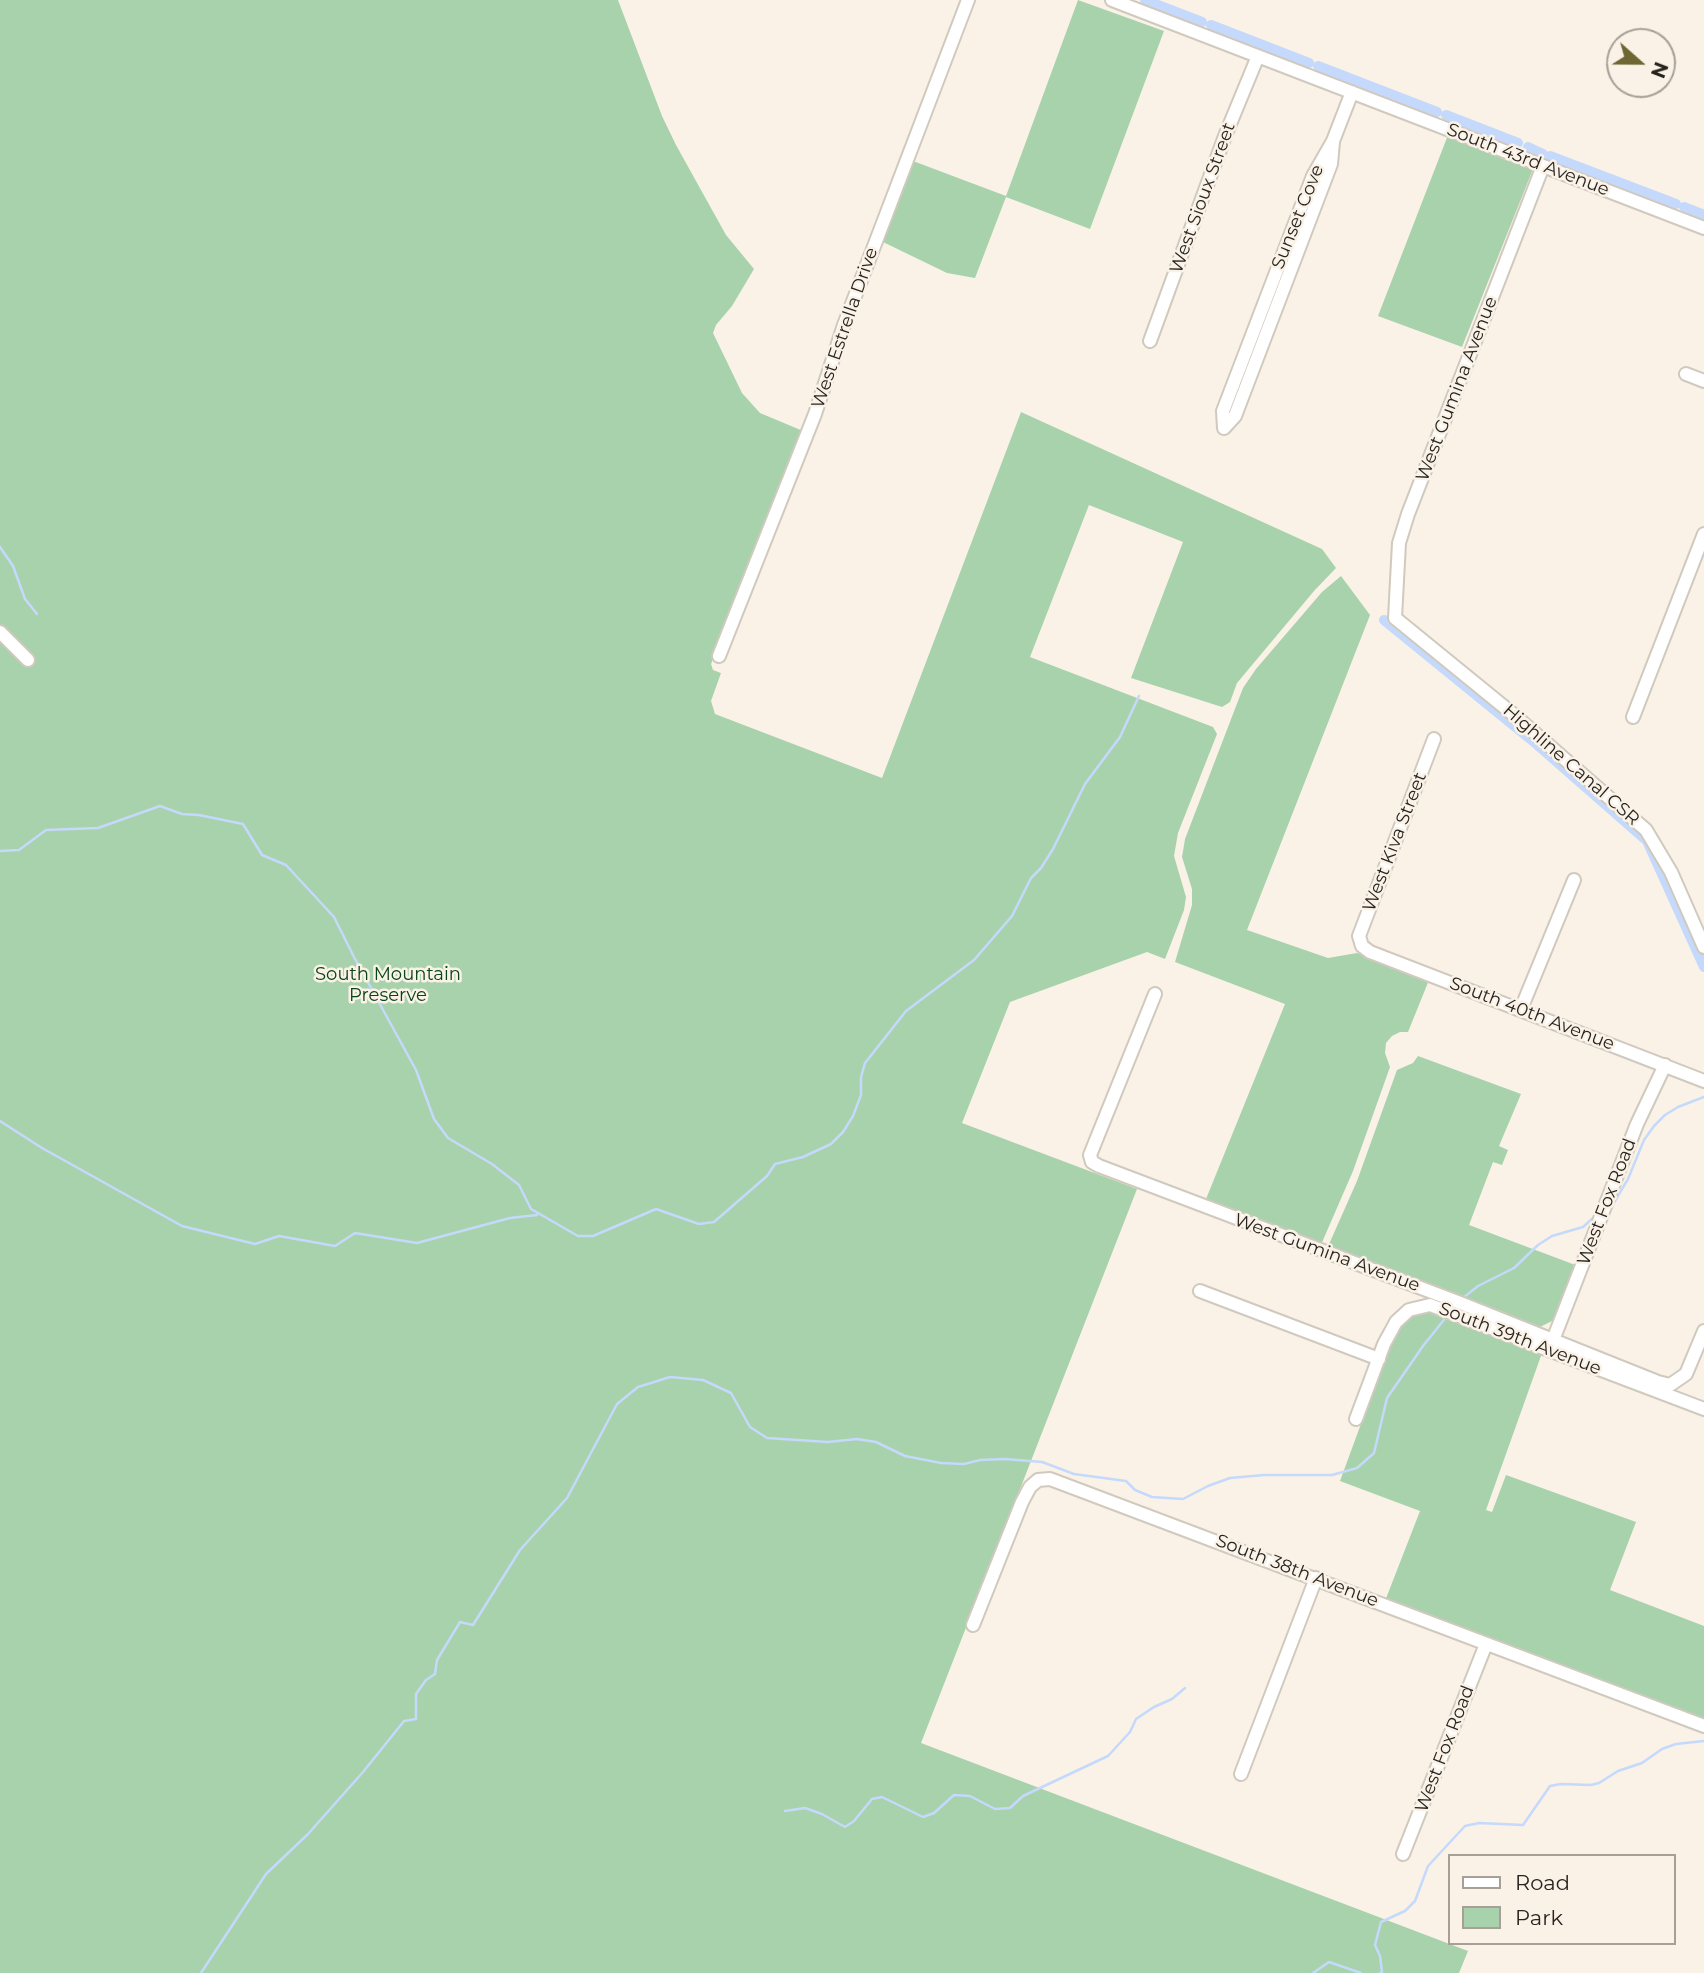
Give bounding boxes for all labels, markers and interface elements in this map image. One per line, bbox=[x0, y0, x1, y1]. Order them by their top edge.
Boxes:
north arrow bbox=[1606, 28, 1676, 98]
text: N bbox=[1646, 59, 1673, 81]
street label: South 43rd Avenue bbox=[1444, 119, 1612, 201]
street label: West Sioux Street bbox=[1166, 120, 1240, 276]
street label: Sunset Cove bbox=[1267, 162, 1329, 272]
street label: West Estrella Drive bbox=[807, 245, 883, 411]
street label: West Gumina Avenue bbox=[1412, 294, 1502, 484]
street label: Highline Canal CSR bbox=[1498, 700, 1644, 830]
street label: West Kiva Street bbox=[1358, 769, 1432, 915]
park label: South Mountain Preserve bbox=[315, 964, 461, 1006]
street label: South 40th Avenue bbox=[1447, 973, 1617, 1055]
street label: West Fox Road bbox=[1573, 1136, 1641, 1268]
street label: West Gumina Avenue bbox=[1231, 1209, 1423, 1297]
street label: South 39th Avenue bbox=[1436, 1298, 1604, 1380]
street label: South 38th Avenue bbox=[1213, 1530, 1381, 1612]
street label: West Fox Road bbox=[1411, 1683, 1479, 1815]
legend bbox=[1448, 1854, 1676, 1945]
text: Road bbox=[1515, 1870, 1570, 1895]
text: Park bbox=[1515, 1905, 1563, 1930]

